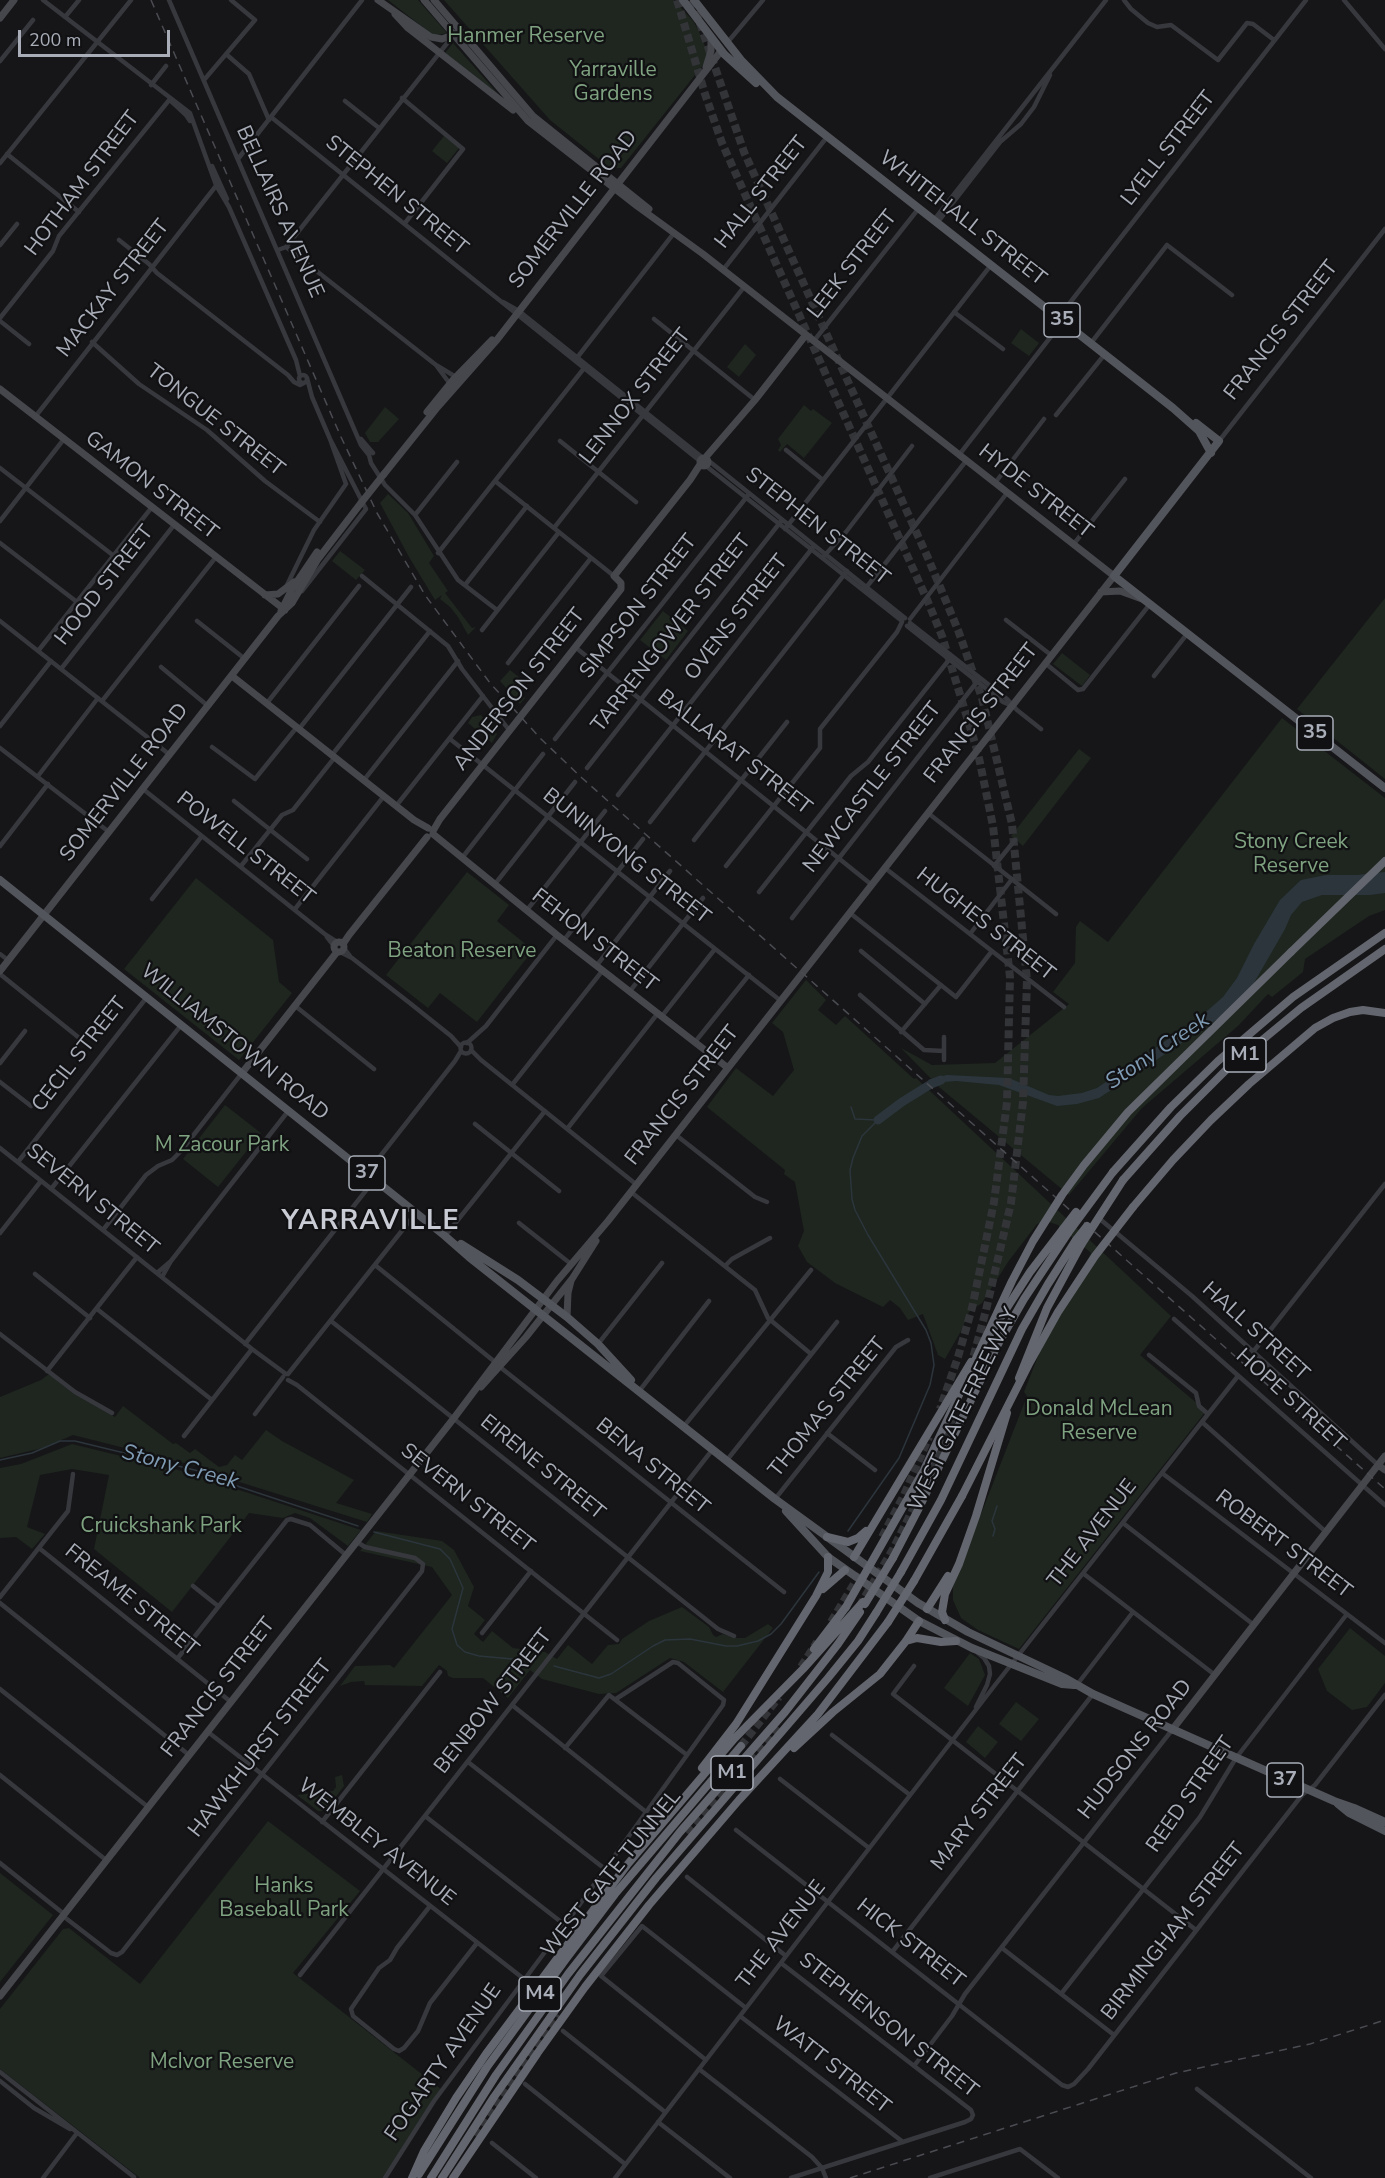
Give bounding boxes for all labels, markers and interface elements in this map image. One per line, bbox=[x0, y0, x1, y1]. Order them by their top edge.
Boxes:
scale bar bbox=[21, 18, 172, 56]
park label: Hanmer Reserve bbox=[447, 24, 605, 50]
text: 200 m bbox=[29, 28, 81, 52]
park label: Yarraville Gardens bbox=[569, 58, 657, 108]
street label: LYELL STREET bbox=[1116, 87, 1222, 211]
street label: HOTHAM STREET bbox=[20, 107, 146, 261]
street label: BELLAIRS AVENUE bbox=[230, 122, 328, 302]
street label: SOMERVILLE ROAD bbox=[504, 126, 644, 294]
street label: STEPHEN STREET bbox=[320, 131, 472, 261]
street label: HALL STREET bbox=[710, 132, 814, 254]
street label: WHITEHALL STREET bbox=[873, 146, 1051, 292]
street label: LEEK STREET bbox=[803, 206, 903, 324]
street label: MACKAY STREET bbox=[52, 215, 176, 363]
street label: FRANCIS STREET bbox=[1220, 256, 1344, 406]
road number: 35 bbox=[1044, 303, 1080, 337]
street label: LENNOX STREET bbox=[575, 324, 697, 470]
street label: TONGUE STREET bbox=[141, 359, 289, 483]
street label: GAMON STREET bbox=[80, 426, 222, 546]
street label: HYDE STREET bbox=[973, 440, 1097, 544]
street label: STEPHEN STREET bbox=[740, 463, 894, 591]
street label: HOOD STREET bbox=[50, 521, 160, 651]
street label: SIMPSON STREET bbox=[575, 530, 703, 684]
street label: TARRENGOWER STREET bbox=[587, 530, 757, 738]
street label: OVENS STREET bbox=[680, 550, 794, 686]
street label: ANDERSON STREET bbox=[449, 604, 591, 776]
street label: FRANCIS STREET bbox=[920, 639, 1044, 789]
street label: BALLARAT STREET bbox=[652, 685, 816, 821]
street label: NEWCASTLE STREET bbox=[798, 698, 948, 878]
street label: SOMERVILLE ROAD bbox=[55, 699, 195, 867]
road number: 35 bbox=[1297, 716, 1333, 750]
street label: BUNINYONG STREET bbox=[537, 784, 715, 930]
street label: POWELL STREET bbox=[171, 787, 319, 911]
park label: Stony Creek Reserve bbox=[1234, 830, 1348, 880]
street label: HUGHES STREET bbox=[911, 863, 1059, 987]
street label: FEHON STREET bbox=[526, 884, 662, 998]
park label: Beaton Reserve bbox=[388, 939, 536, 965]
street label: WILLIAMSTOWN ROAD bbox=[135, 959, 333, 1127]
street label: CECIL STREET bbox=[27, 993, 133, 1117]
water label: Stony Creek bbox=[1101, 1008, 1215, 1096]
street label: FRANCIS STREET bbox=[621, 1021, 745, 1171]
road number: M1 bbox=[1224, 1038, 1266, 1072]
park label: M Zacour Park bbox=[155, 1133, 289, 1159]
street label: SEVERN STREET bbox=[21, 1139, 163, 1261]
road number: 37 bbox=[349, 1156, 385, 1190]
district label: YARRAVILLE bbox=[282, 1206, 460, 1238]
street label: HALL STREET bbox=[1196, 1277, 1314, 1387]
street label: WEST GATE FREEWAY bbox=[904, 1304, 1024, 1516]
street label: THOMAS STREET bbox=[764, 1333, 892, 1483]
street label: HOPE STREET bbox=[1230, 1344, 1350, 1456]
park label: Donald McLean Reserve bbox=[1025, 1397, 1173, 1447]
street label: EIRENE STREET bbox=[475, 1410, 609, 1526]
street label: BENA STREET bbox=[590, 1414, 714, 1520]
street label: SEVERN STREET bbox=[395, 1439, 539, 1559]
water label: Stony Creek bbox=[119, 1440, 241, 1496]
street label: THE AVENUE bbox=[1043, 1475, 1143, 1593]
street label: ROBERT STREET bbox=[1210, 1485, 1356, 1605]
park label: Cruickshank Park bbox=[80, 1514, 242, 1540]
street label: FREAME STREET bbox=[59, 1539, 203, 1663]
street label: FRANCIS STREET bbox=[157, 1613, 281, 1763]
street label: BENBOW STREET bbox=[430, 1625, 558, 1779]
street label: HAWKHURST STREET bbox=[184, 1655, 338, 1843]
street label: HUDSONS ROAD bbox=[1074, 1675, 1198, 1825]
street label: REED STREET bbox=[1142, 1732, 1240, 1858]
street label: MARY STREET bbox=[927, 1750, 1033, 1876]
road number: M1 bbox=[711, 1756, 753, 1790]
road number: 37 bbox=[1267, 1763, 1303, 1797]
street label: WEMBLEY AVENUE bbox=[292, 1774, 460, 1912]
street label: WEST GATE TUNNEL bbox=[537, 1785, 687, 1963]
street label: BIRMINGHAM STREET bbox=[1097, 1838, 1251, 2026]
park label: Hanks Baseball Park bbox=[219, 1874, 349, 1924]
street label: THE AVENUE bbox=[732, 1876, 832, 1994]
street label: HICK STREET bbox=[851, 1894, 969, 1994]
street label: STEPHENSON STREET bbox=[793, 1948, 983, 2104]
road number: M4 bbox=[519, 1977, 561, 2011]
street label: FOGARTY AVENUE bbox=[380, 1980, 508, 2146]
street label: WATT STREET bbox=[767, 2012, 895, 2120]
park label: McIvor Reserve bbox=[150, 2050, 294, 2076]

